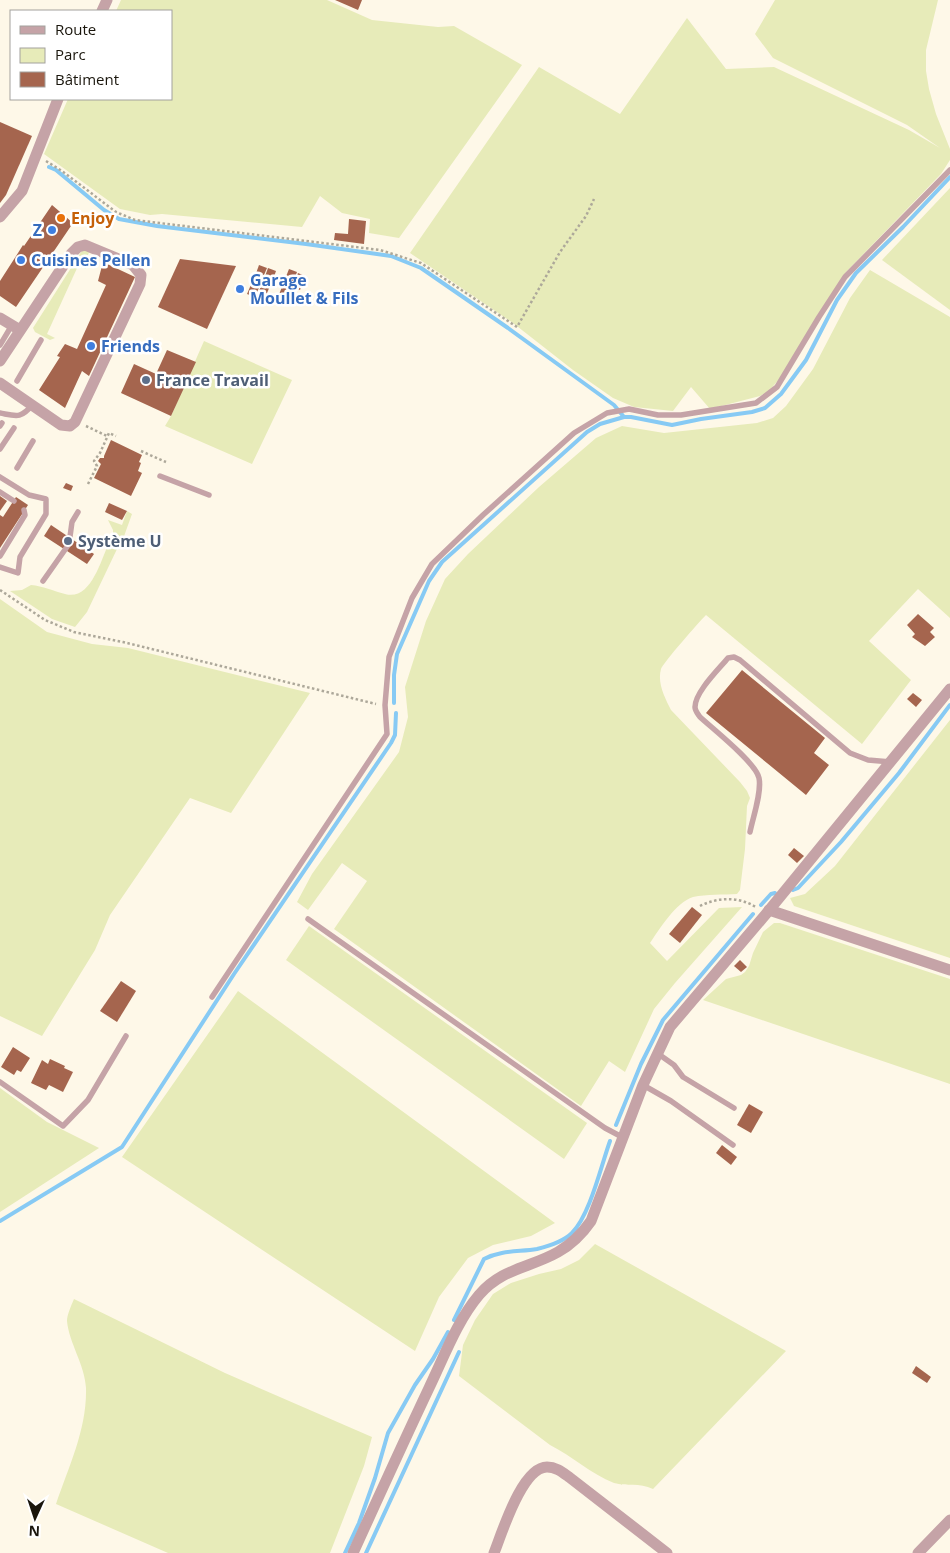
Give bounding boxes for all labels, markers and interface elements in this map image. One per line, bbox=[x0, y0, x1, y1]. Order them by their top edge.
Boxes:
legend bbox=[10, 10, 172, 100]
text: Route bbox=[55, 19, 96, 39]
text: Parc bbox=[55, 44, 86, 64]
text: Bâtiment bbox=[55, 69, 119, 89]
place label: Enjoy bbox=[71, 207, 115, 229]
marker: Enjoy bbox=[55, 212, 67, 224]
place label: Z bbox=[33, 219, 42, 241]
marker: Z bbox=[46, 224, 58, 236]
place label: Cuisines Pellen bbox=[31, 249, 151, 271]
marker: Cuisines Pellen bbox=[15, 254, 27, 266]
place label: Garage Moullet & Fils bbox=[250, 269, 359, 309]
marker: Garage Moullet & Fils bbox=[234, 283, 246, 295]
place label: Friends bbox=[101, 335, 160, 357]
marker: Friends bbox=[85, 340, 97, 352]
place label: France Travail bbox=[156, 369, 269, 391]
marker: France Travail bbox=[140, 374, 152, 386]
place label: Système U bbox=[78, 530, 162, 552]
marker: Système U bbox=[62, 535, 74, 547]
north arrow bbox=[10, 1493, 60, 1543]
text: N bbox=[28, 1522, 40, 1541]

